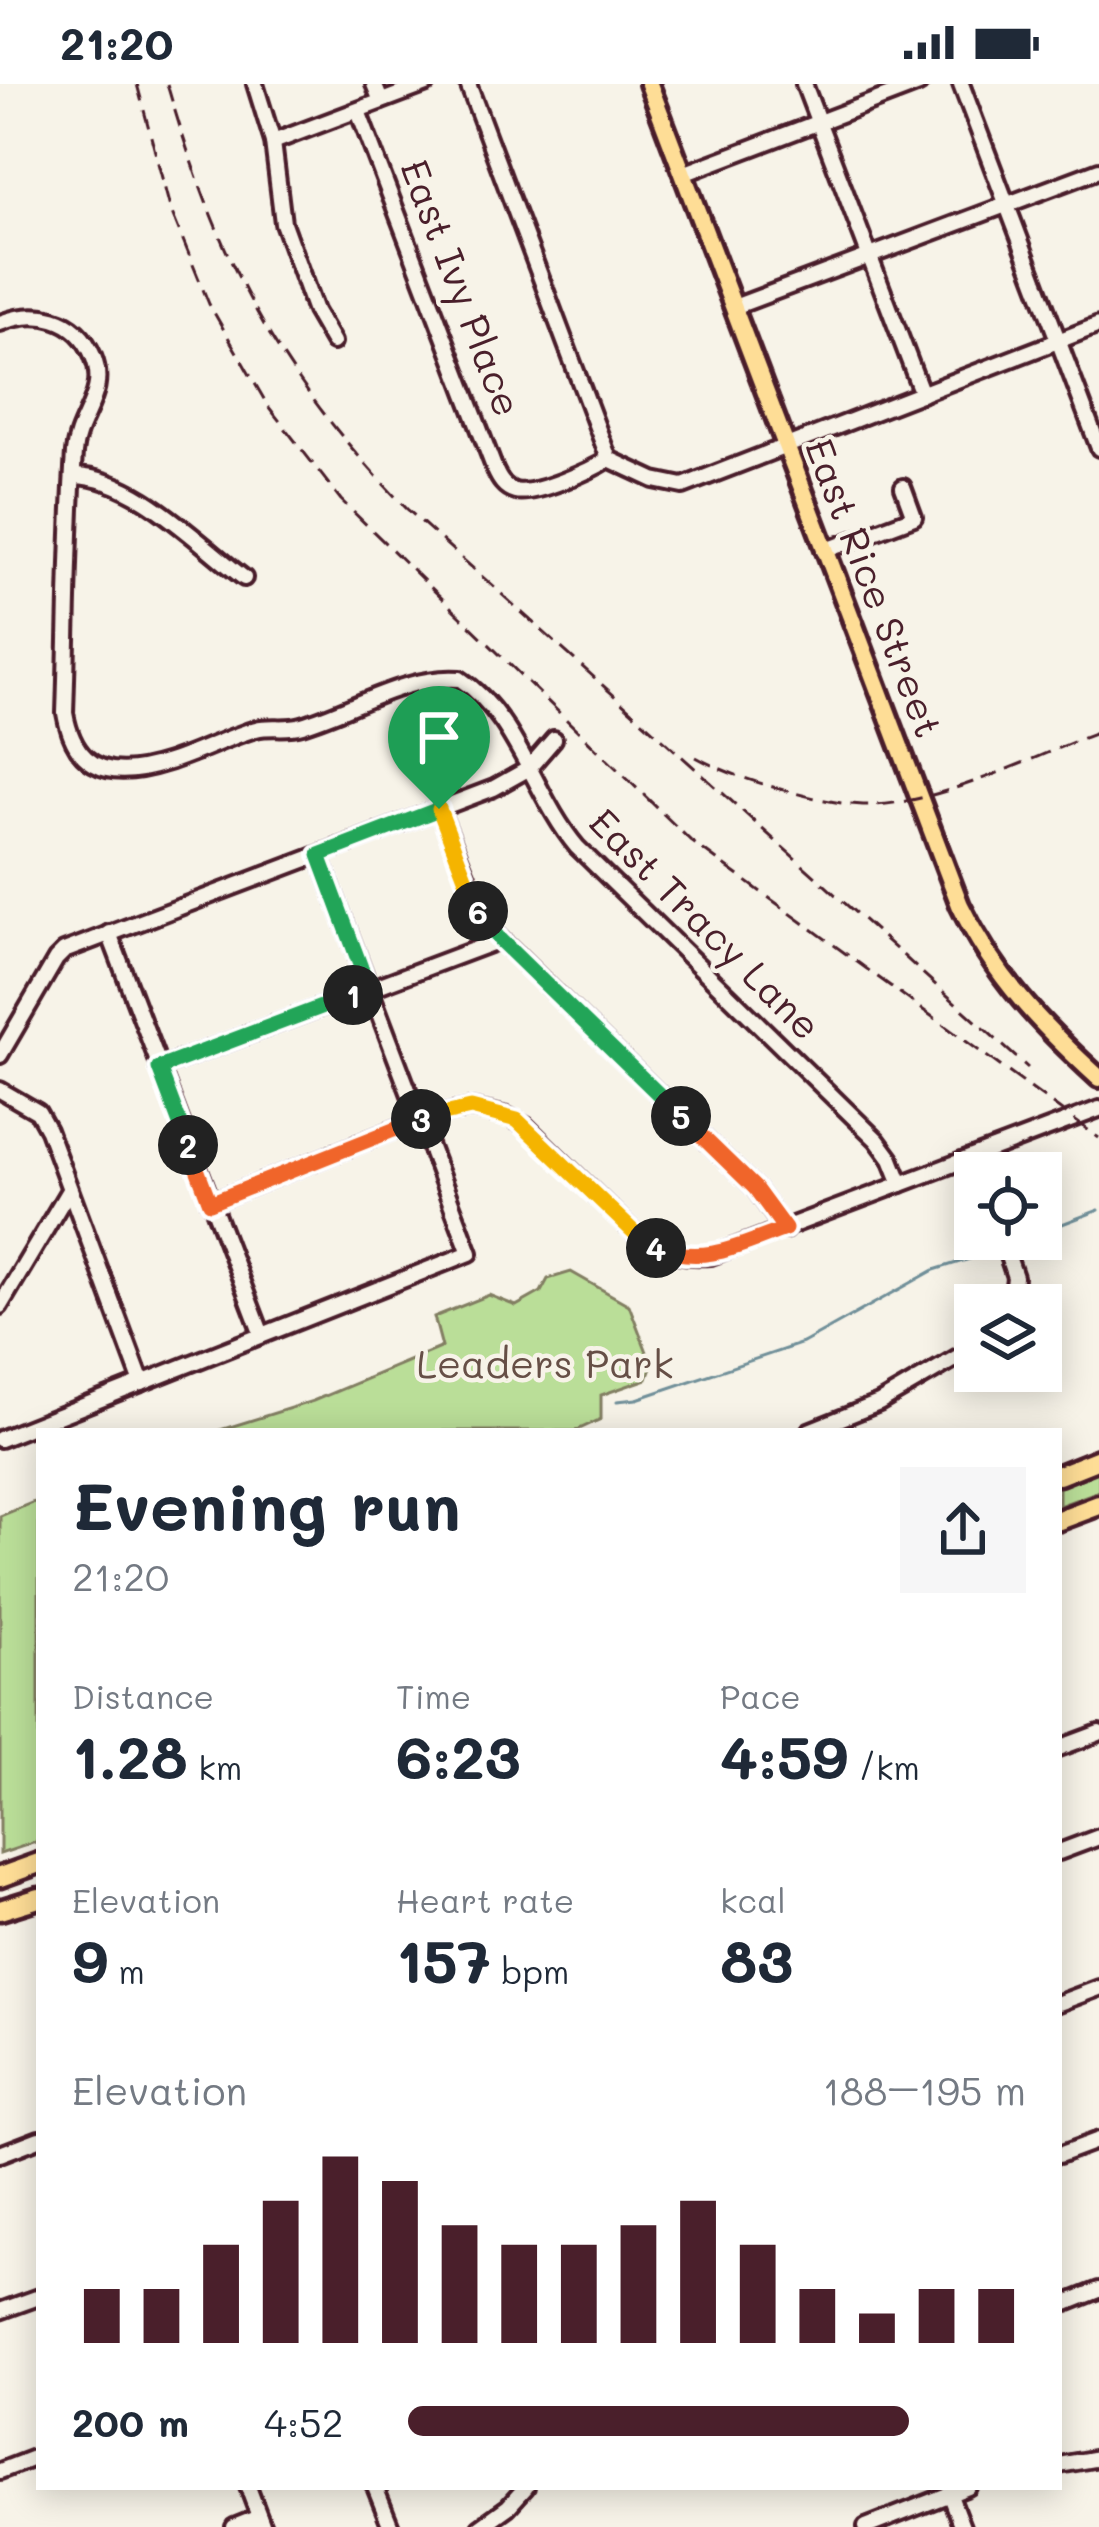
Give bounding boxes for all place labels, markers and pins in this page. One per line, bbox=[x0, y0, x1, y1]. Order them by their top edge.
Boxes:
pin bbox=[388, 686, 490, 809]
pin: 6 bbox=[448, 881, 508, 941]
pin: 1 bbox=[323, 965, 383, 1025]
pin: 5 bbox=[651, 1086, 711, 1146]
pin: 3 bbox=[391, 1089, 451, 1149]
pin: 2 bbox=[158, 1115, 218, 1175]
pin: 4 bbox=[626, 1218, 686, 1278]

